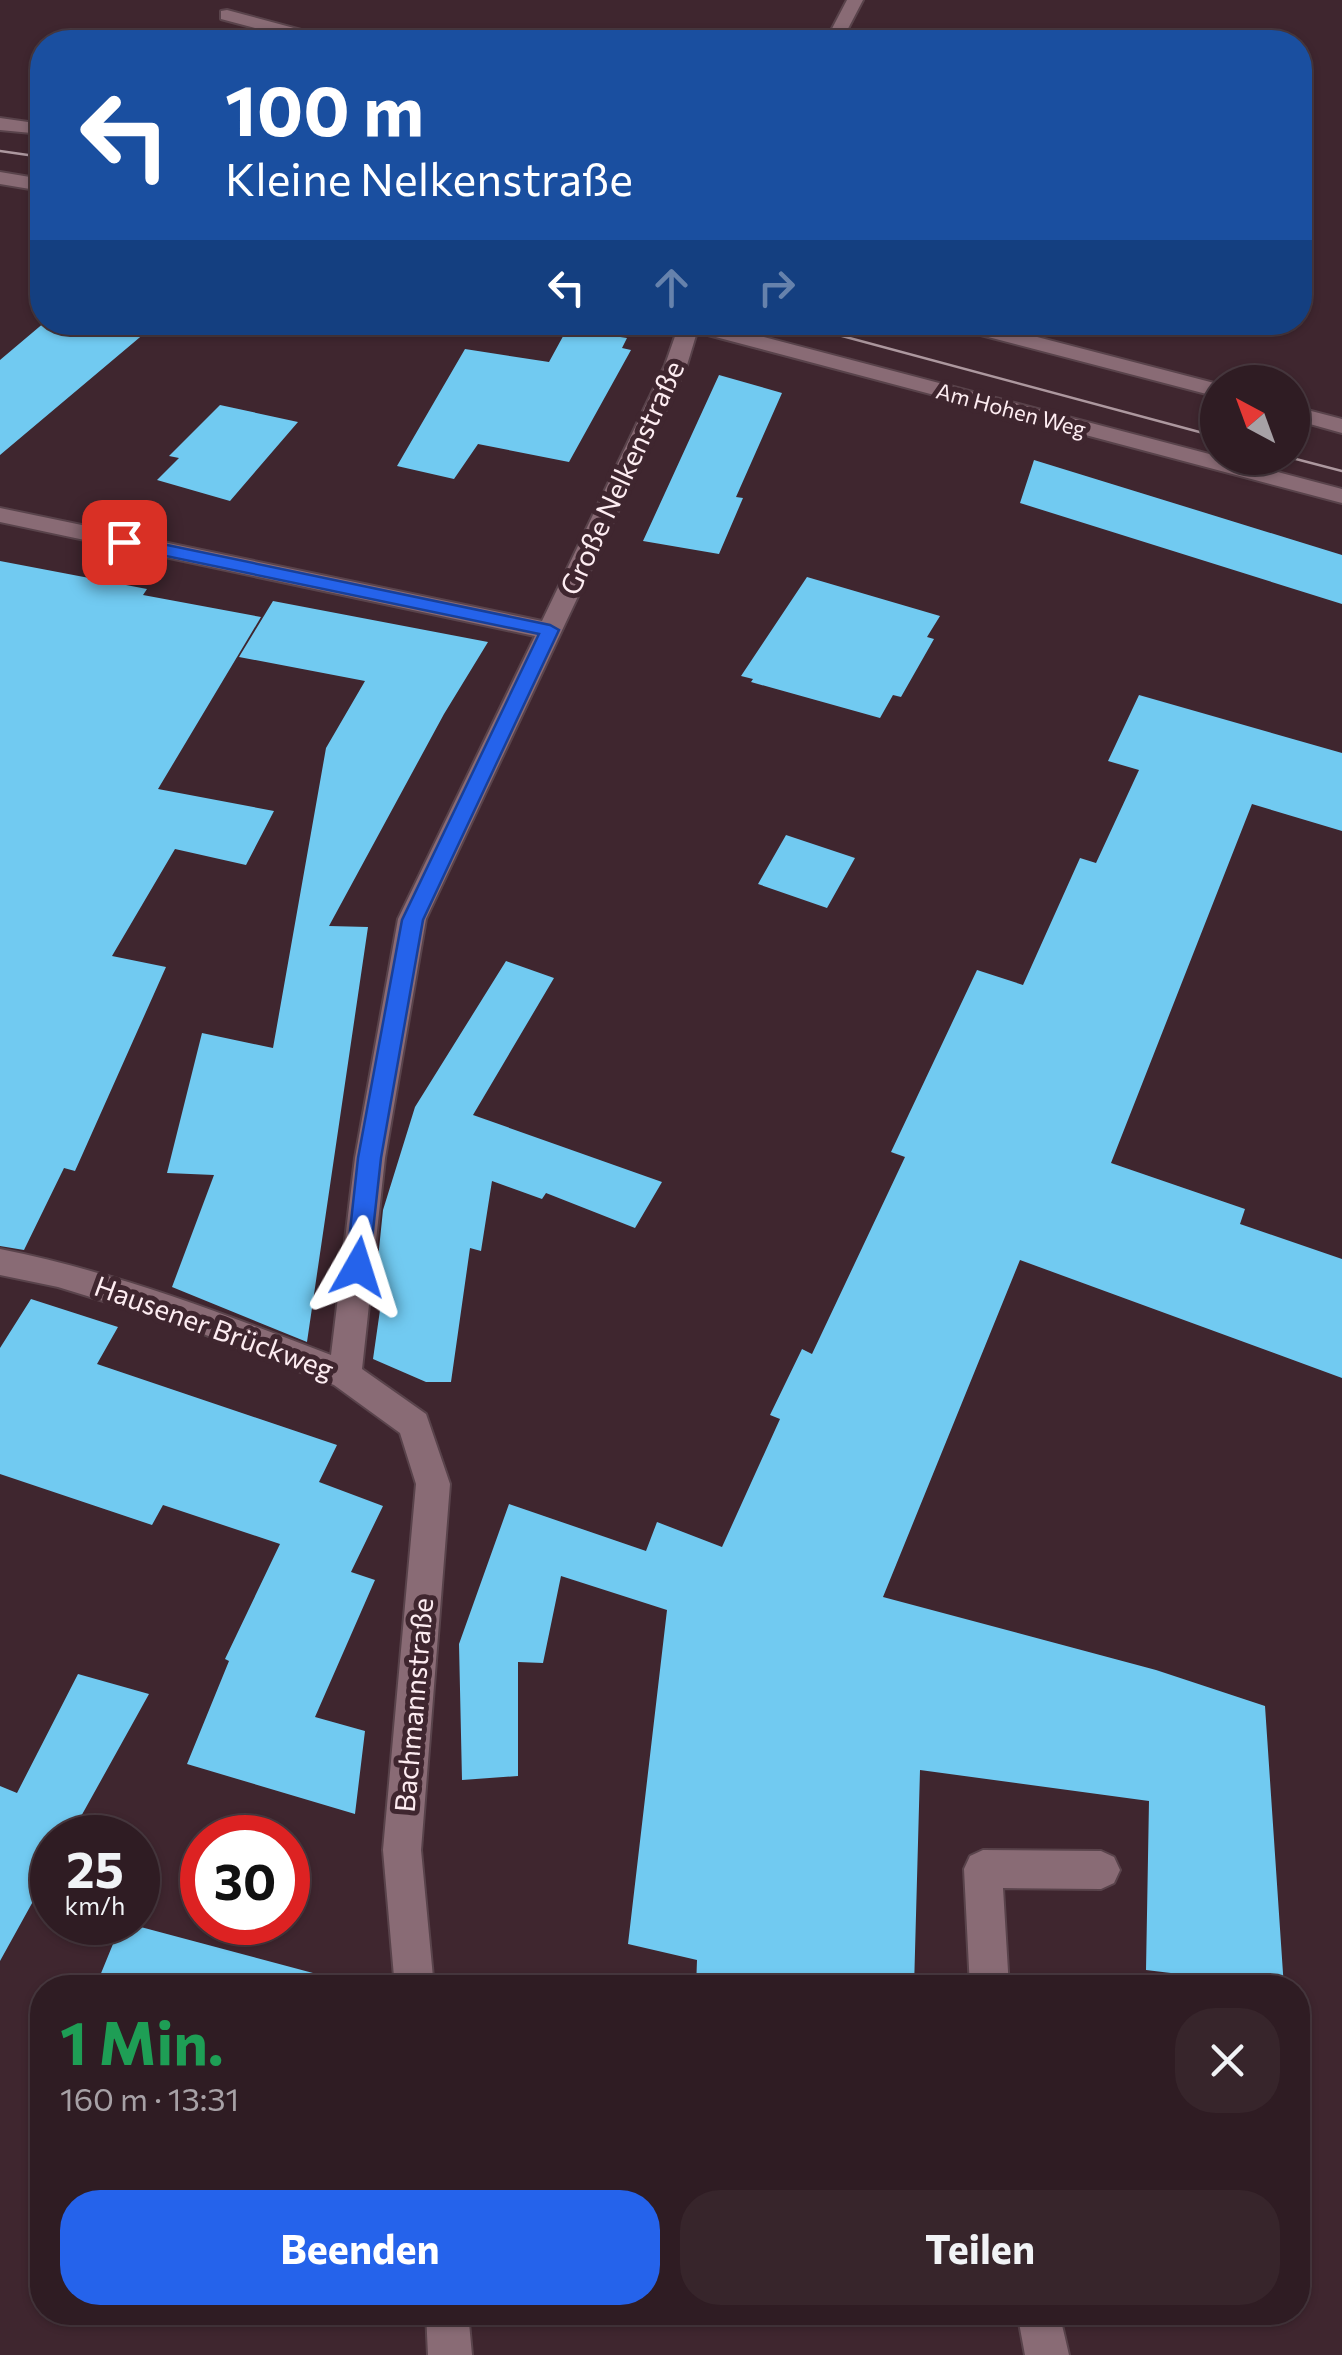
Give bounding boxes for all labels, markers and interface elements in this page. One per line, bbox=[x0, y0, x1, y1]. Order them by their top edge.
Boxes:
text: 100 m bbox=[225, 65, 424, 150]
icon: left bbox=[60, 70, 190, 200]
text: Kleine Nelkenstraße bbox=[225, 150, 633, 205]
icon: left bbox=[539, 260, 594, 315]
icon: ahead bbox=[644, 260, 699, 315]
icon: right bbox=[749, 260, 804, 315]
street label: Große Nelkenstraße bbox=[552, 355, 690, 600]
north arrow bbox=[1200, 365, 1310, 475]
map controls bbox=[1200, 365, 1310, 475]
street label: Am Hohen Weg bbox=[933, 377, 1089, 442]
pin bbox=[82, 500, 167, 585]
icon: arrive bbox=[97, 515, 152, 570]
position arrow bbox=[306, 1215, 410, 1319]
street label: Hausener Brückweg bbox=[90, 1268, 339, 1386]
street label: Bachmannstraße bbox=[387, 1596, 439, 1814]
speed limit sign: 30 bbox=[180, 1815, 310, 1945]
text: 25 bbox=[66, 1837, 124, 1898]
text: km/h bbox=[65, 1890, 125, 1920]
text: 1 Min. bbox=[60, 2004, 224, 2077]
button: close bbox=[1175, 2008, 1280, 2113]
text: 160 m · 13:31 bbox=[60, 2078, 239, 2118]
button: Beenden bbox=[60, 2190, 660, 2305]
button: Teilen bbox=[680, 2190, 1280, 2305]

